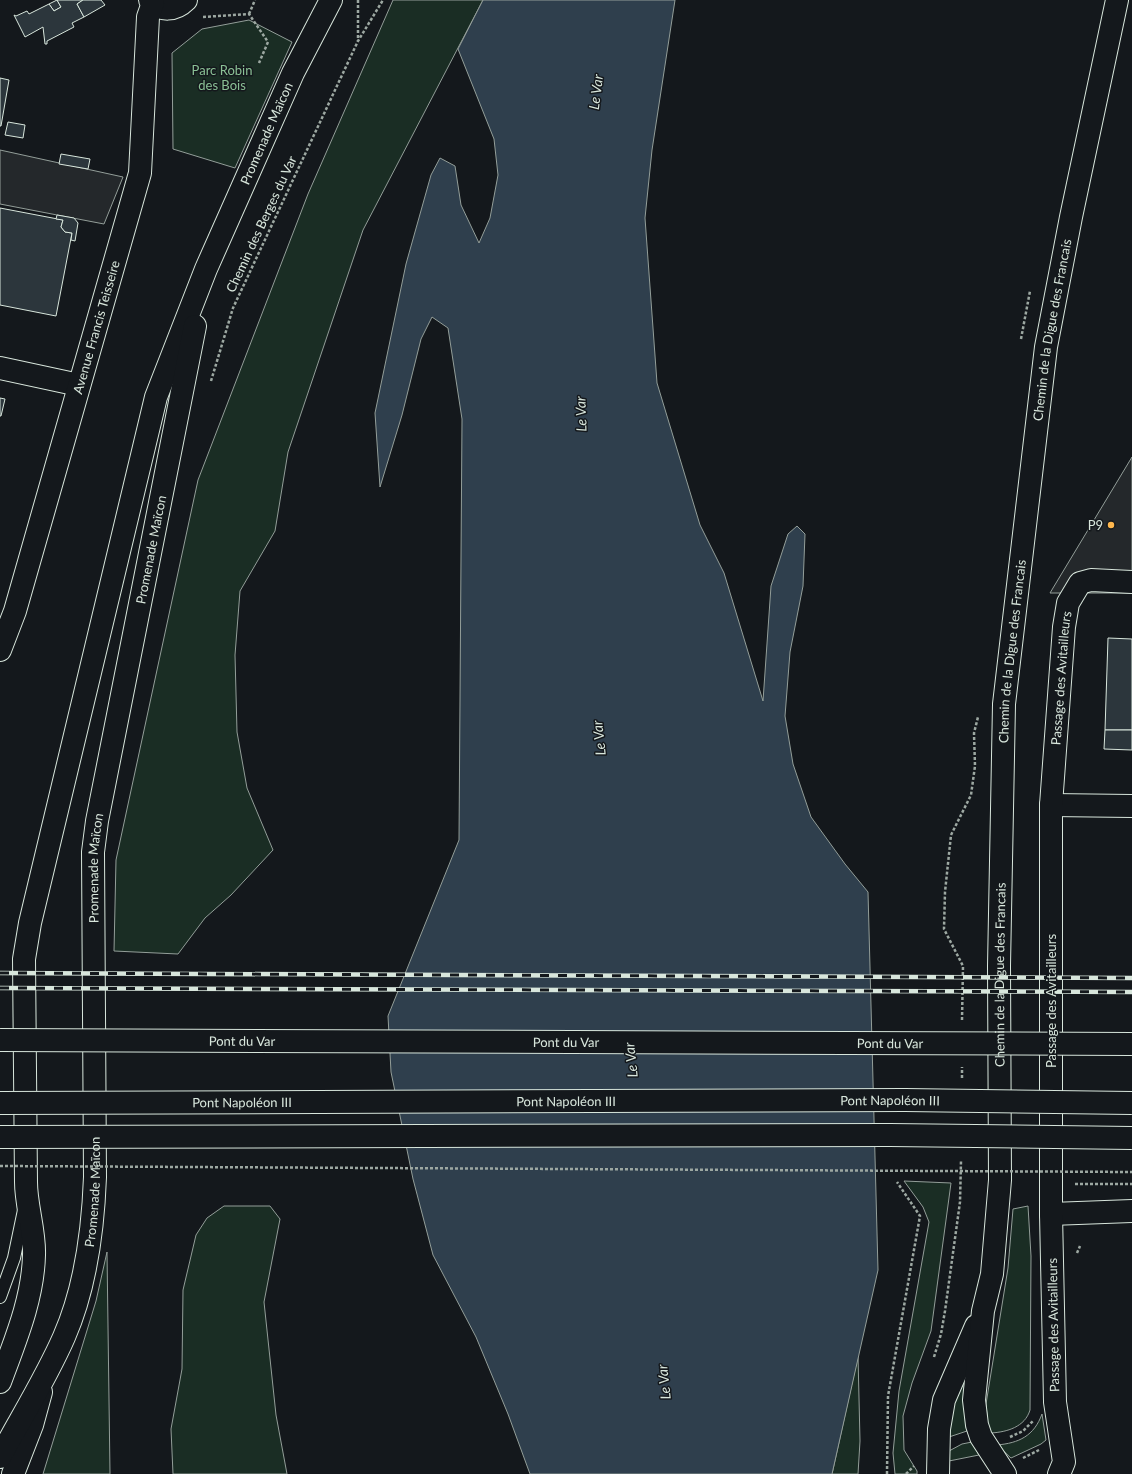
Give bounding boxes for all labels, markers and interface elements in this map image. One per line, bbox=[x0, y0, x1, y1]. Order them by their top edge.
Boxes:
park label: Parc Robin des Bois bbox=[192, 62, 252, 93]
water label: Le Var bbox=[585, 73, 606, 111]
street label: Promenade Maïcon bbox=[237, 79, 296, 187]
street label: Chemin des Berges du Var bbox=[222, 153, 300, 295]
street label: Chemin de la Digue des Francais bbox=[1029, 237, 1075, 422]
street label: Avenue Francis Teisseire bbox=[69, 258, 123, 396]
water label: Le Var bbox=[571, 396, 590, 432]
street label: Promenade Maïcon bbox=[132, 494, 169, 605]
place label: P9 bbox=[1088, 517, 1103, 533]
marker: P9 bbox=[1106, 520, 1116, 530]
street label: Chemin de la Digue des Francais bbox=[995, 558, 1029, 743]
street label: Passage des Avitailleurs bbox=[1047, 610, 1075, 746]
water label: Le Var bbox=[588, 719, 609, 757]
street label: Promenade Maïcon bbox=[85, 812, 106, 923]
street label: Chemin de la Digue des Francais bbox=[991, 882, 1009, 1067]
street label: Passage des Avitailleurs bbox=[1043, 934, 1059, 1068]
street label: Pont du Var bbox=[209, 1033, 276, 1049]
street label: Pont du Var bbox=[533, 1034, 600, 1050]
street label: Pont du Var bbox=[857, 1035, 924, 1051]
water label: Le Var bbox=[620, 1041, 641, 1079]
street label: Pont Napoléon III bbox=[840, 1092, 940, 1108]
street label: Pont Napoléon III bbox=[516, 1093, 616, 1109]
street label: Pont Napoléon III bbox=[192, 1094, 292, 1110]
street label: Promenade Maïcon bbox=[81, 1137, 103, 1248]
street label: Passage des Avitailleurs bbox=[1044, 1257, 1062, 1392]
water label: Le Var bbox=[653, 1363, 674, 1401]

